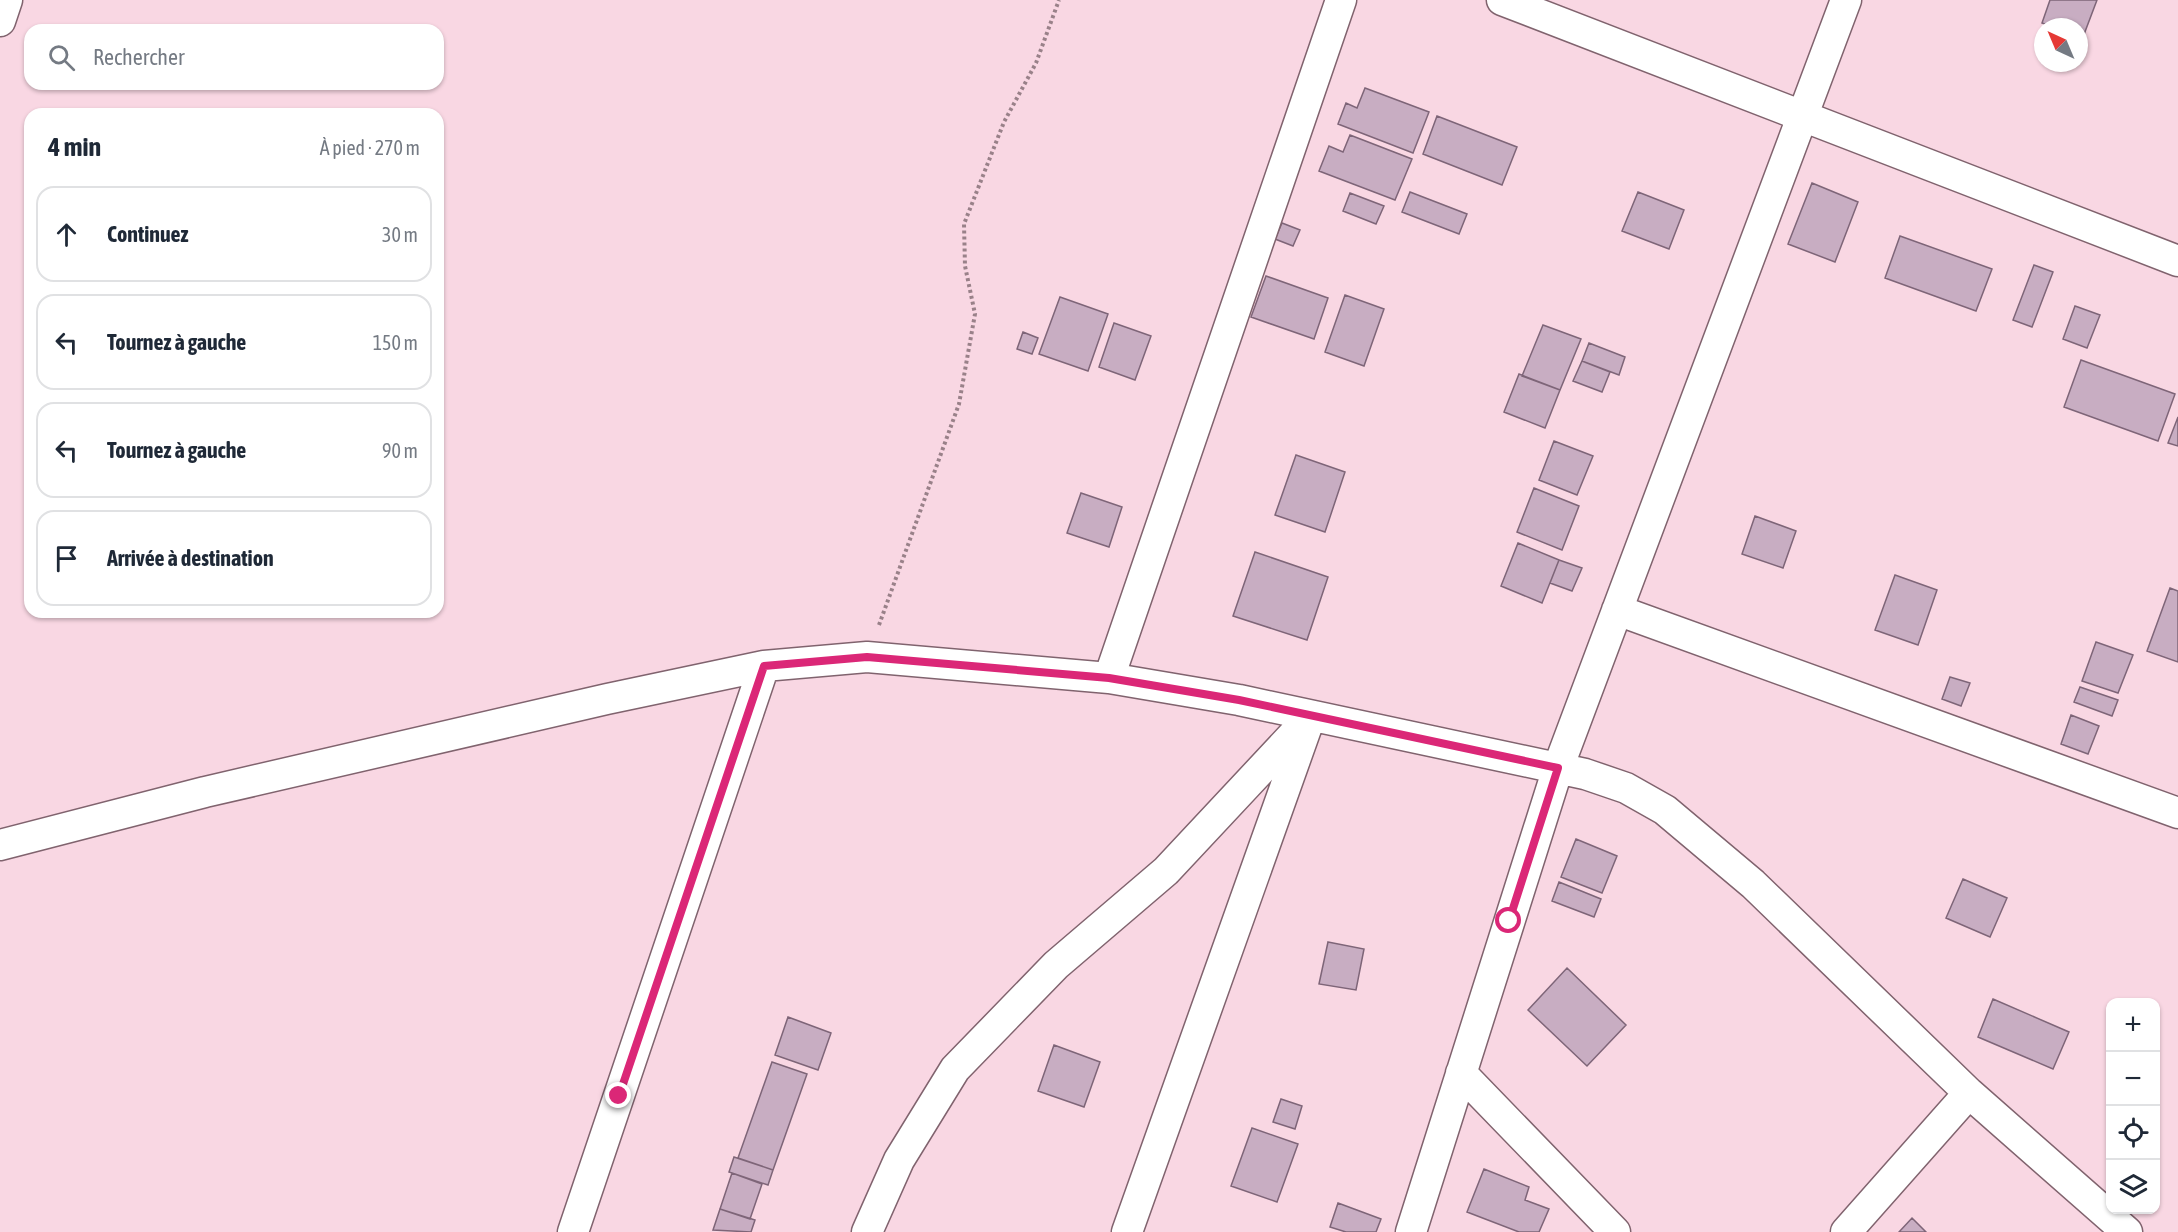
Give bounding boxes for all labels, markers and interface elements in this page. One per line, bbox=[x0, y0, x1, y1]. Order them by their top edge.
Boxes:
north arrow bbox=[2034, 18, 2088, 72]
search box bbox=[24, 24, 444, 90]
icon: search bbox=[45, 41, 78, 74]
text: Rechercher bbox=[93, 44, 184, 70]
text: 4 min bbox=[48, 132, 101, 162]
text: À pied · 270 m bbox=[320, 136, 420, 159]
icon: ahead bbox=[50, 218, 83, 251]
text: Continuez bbox=[107, 221, 189, 247]
text: 30 m bbox=[382, 223, 418, 246]
icon: left bbox=[50, 326, 83, 359]
text: Tournez à gauche bbox=[107, 329, 246, 355]
text: 150 m bbox=[373, 331, 418, 354]
icon: left bbox=[50, 434, 83, 467]
text: Tournez à gauche bbox=[107, 437, 246, 463]
text: 90 m bbox=[382, 439, 418, 462]
icon: arrive bbox=[50, 542, 83, 575]
text: Arrivée à destination bbox=[107, 545, 274, 571]
route start bbox=[1495, 907, 1521, 933]
map controls bbox=[2106, 998, 2160, 1214]
button: + bbox=[2106, 998, 2160, 1052]
button: − bbox=[2106, 1052, 2160, 1106]
route end bbox=[605, 1082, 631, 1108]
button: locate bbox=[2106, 1106, 2160, 1160]
button: layers bbox=[2106, 1160, 2160, 1214]

